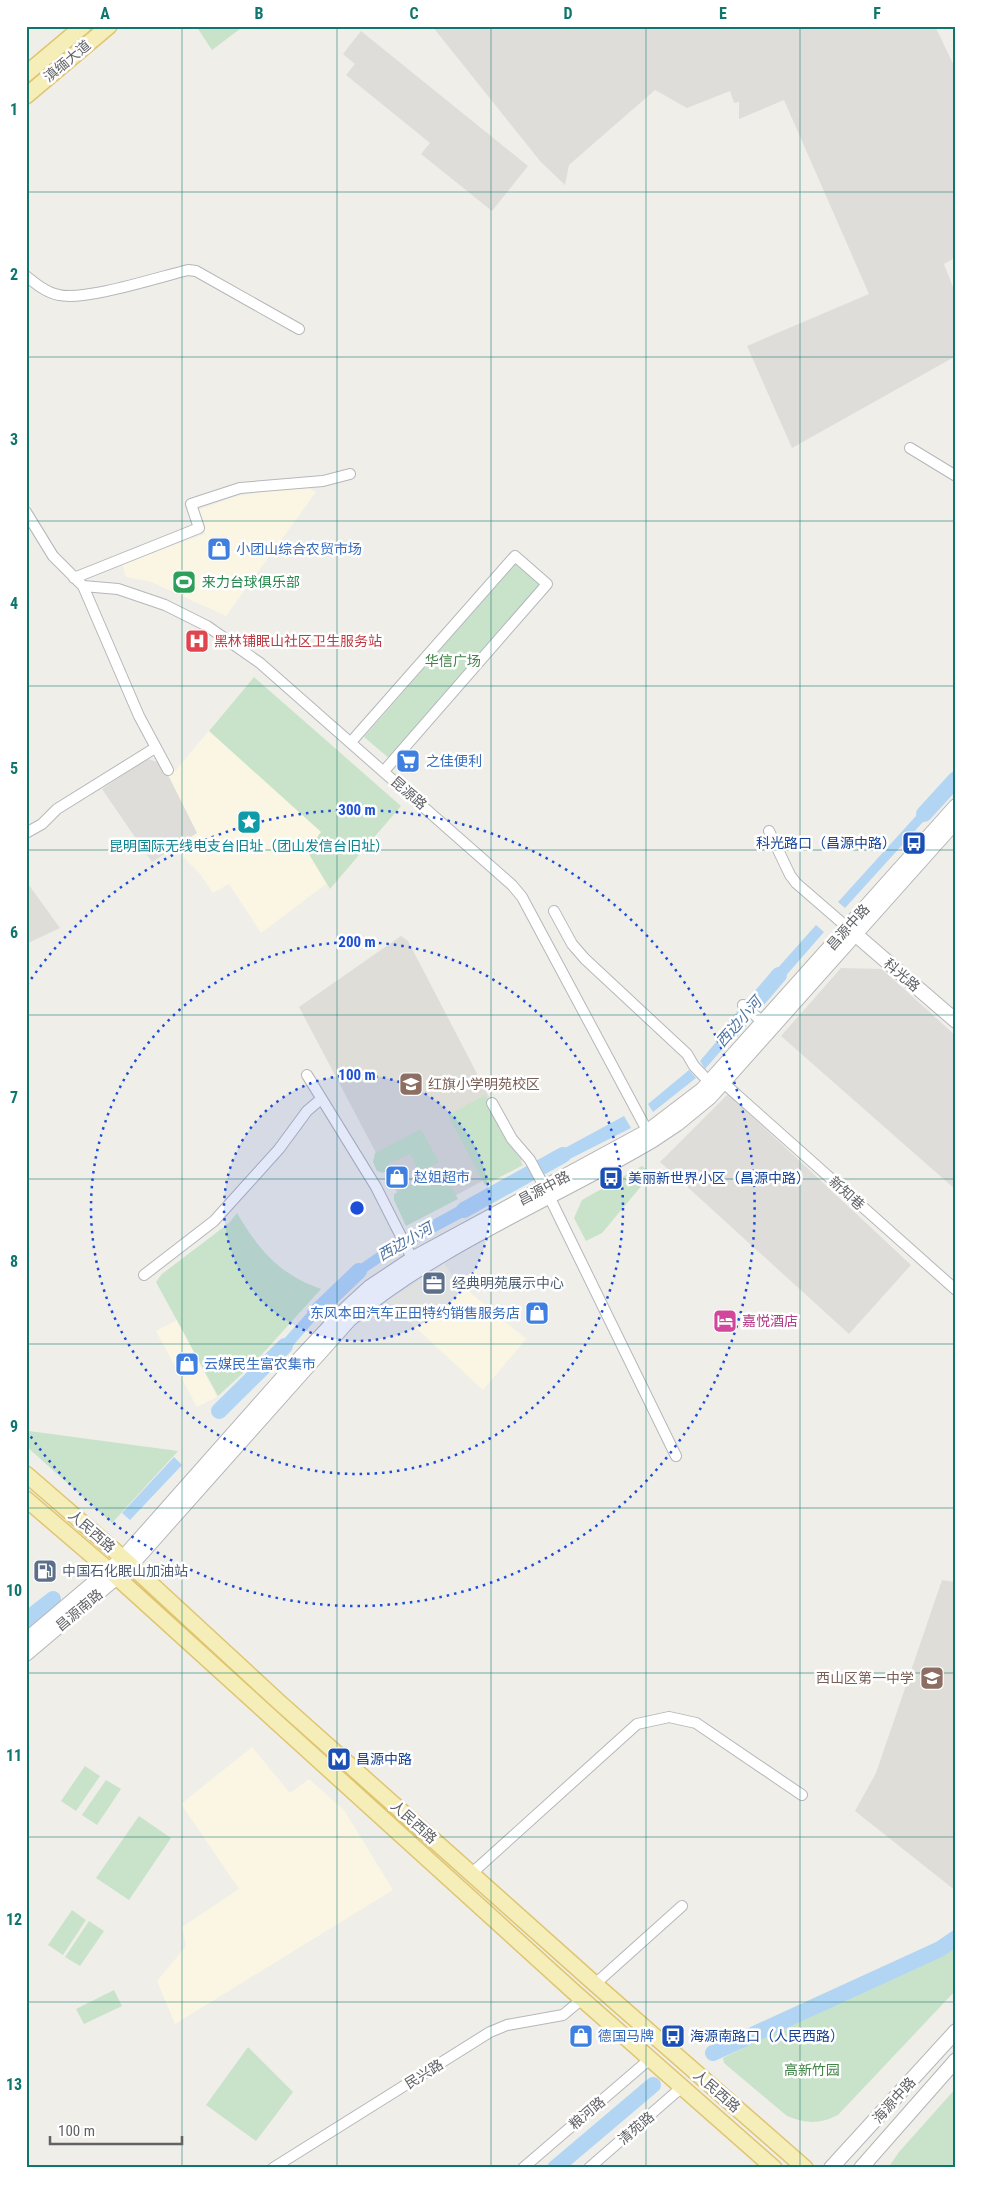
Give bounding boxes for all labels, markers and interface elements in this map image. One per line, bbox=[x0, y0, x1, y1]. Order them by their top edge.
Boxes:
text: A bbox=[100, 4, 110, 23]
text: B bbox=[255, 4, 264, 23]
text: C bbox=[409, 4, 419, 23]
text: D bbox=[563, 4, 573, 23]
text: E bbox=[719, 4, 727, 23]
text: F bbox=[873, 4, 881, 23]
street label: 滇缅大道 bbox=[40, 37, 94, 85]
text: 1 bbox=[10, 100, 18, 119]
text: 2 bbox=[10, 265, 18, 284]
text: 3 bbox=[10, 430, 18, 449]
shop icon: 小团山综合农贸市场 bbox=[206, 536, 232, 562]
place label: 小团山综合农贸市场 bbox=[236, 541, 362, 557]
sports icon: 来力台球俱乐部 bbox=[171, 569, 197, 595]
place label: 来力台球俱乐部 bbox=[202, 574, 300, 590]
text: 4 bbox=[10, 594, 18, 613]
hospital icon: 黑林铺眠山社区卫生服务站 bbox=[184, 628, 210, 654]
place label: 黑林铺眠山社区卫生服务站 bbox=[214, 633, 382, 649]
park label: 华信广场 bbox=[425, 653, 481, 669]
supermarket icon: 之佳便利 bbox=[395, 748, 421, 774]
place label: 之佳便利 bbox=[426, 753, 482, 769]
text: 5 bbox=[10, 759, 18, 778]
street label: 昆源路 bbox=[388, 773, 430, 813]
text: 300 m bbox=[338, 801, 376, 819]
place icon: 昆明国际无线电支台旧址（团山发信台旧址） bbox=[236, 809, 262, 835]
bus stop icon: 科光路口（昌源中路） bbox=[901, 830, 927, 856]
place label: 科光路口（昌源中路） bbox=[756, 835, 896, 851]
place label: 昆明国际无线电支台旧址（团山发信台旧址） bbox=[109, 838, 389, 854]
street label: 昌源中路 bbox=[823, 901, 873, 953]
text: 6 bbox=[10, 923, 18, 942]
text: 200 m bbox=[338, 933, 376, 951]
street label: 科光路 bbox=[881, 955, 923, 995]
water label: 西边小河 bbox=[713, 991, 767, 1051]
text: 100 m bbox=[338, 1066, 376, 1084]
school or university icon: 红旗小学明苑校区 bbox=[398, 1071, 424, 1097]
place label: 红旗小学明苑校区 bbox=[428, 1076, 540, 1092]
text: 7 bbox=[10, 1088, 18, 1107]
shop icon: 赵姐超市 bbox=[384, 1164, 410, 1190]
bus stop icon: 美丽新世界小区（昌源中路） bbox=[598, 1165, 624, 1191]
street label: 昌源中路 bbox=[516, 1168, 572, 1208]
place label: 赵姐超市 bbox=[413, 1169, 470, 1185]
place label: 美丽新世界小区（昌源中路） bbox=[628, 1170, 810, 1186]
street label: 新知巷 bbox=[826, 1173, 868, 1213]
centre of rings bbox=[348, 1199, 366, 1217]
water label: 西边小河 bbox=[375, 1218, 438, 1265]
text: 8 bbox=[10, 1252, 18, 1271]
office icon: 经典明苑展示中心 bbox=[421, 1270, 447, 1296]
place label: 经典明苑展示中心 bbox=[452, 1275, 564, 1291]
shop icon: 东风本田汽车正田特约销售服务店 bbox=[524, 1300, 550, 1326]
place label: 东风本田汽车正田特约销售服务店 bbox=[310, 1305, 520, 1321]
hotel icon: 嘉悦酒店 bbox=[712, 1308, 738, 1334]
place label: 嘉悦酒店 bbox=[742, 1313, 798, 1329]
shop icon: 云媒民生富农集市 bbox=[174, 1351, 200, 1377]
place label: 云媒民生富农集市 bbox=[204, 1356, 316, 1372]
text: 9 bbox=[10, 1417, 18, 1436]
street label: 人民西路 bbox=[66, 1507, 118, 1555]
fuel station icon: 中国石化眠山加油站 bbox=[32, 1558, 58, 1584]
place label: 中国石化眠山加油站 bbox=[62, 1563, 188, 1579]
text: 10 bbox=[6, 1581, 22, 1600]
street label: 昌源南路 bbox=[52, 1586, 106, 1634]
school or university icon: 西山区第一中学 bbox=[919, 1665, 945, 1691]
place label: 西山区第一中学 bbox=[816, 1670, 914, 1686]
text: 11 bbox=[6, 1746, 22, 1765]
metro station icon: 昌源中路 bbox=[326, 1746, 352, 1772]
place label: 昌源中路 bbox=[356, 1751, 412, 1767]
street label: 人民西路 bbox=[388, 1797, 440, 1847]
text: 12 bbox=[6, 1910, 22, 1929]
shop icon: 德国马牌 bbox=[568, 2023, 594, 2049]
bus stop icon: 海源南路口（人民西路） bbox=[660, 2023, 686, 2049]
place label: 德国马牌 bbox=[598, 2028, 654, 2044]
place label: 海源南路口（人民西路） bbox=[690, 2028, 844, 2044]
street label: 民兴路 bbox=[402, 2056, 446, 2092]
park label: 高新竹园 bbox=[784, 2062, 840, 2078]
street label: 人民西路 bbox=[691, 2067, 743, 2115]
street label: 海源中路 bbox=[869, 2074, 919, 2126]
text: 13 bbox=[6, 2075, 22, 2094]
street label: 粮河路 bbox=[566, 2093, 608, 2133]
street label: 清苑路 bbox=[615, 2108, 657, 2148]
scale bar bbox=[50, 2114, 182, 2146]
text: 100 m bbox=[58, 2122, 95, 2140]

